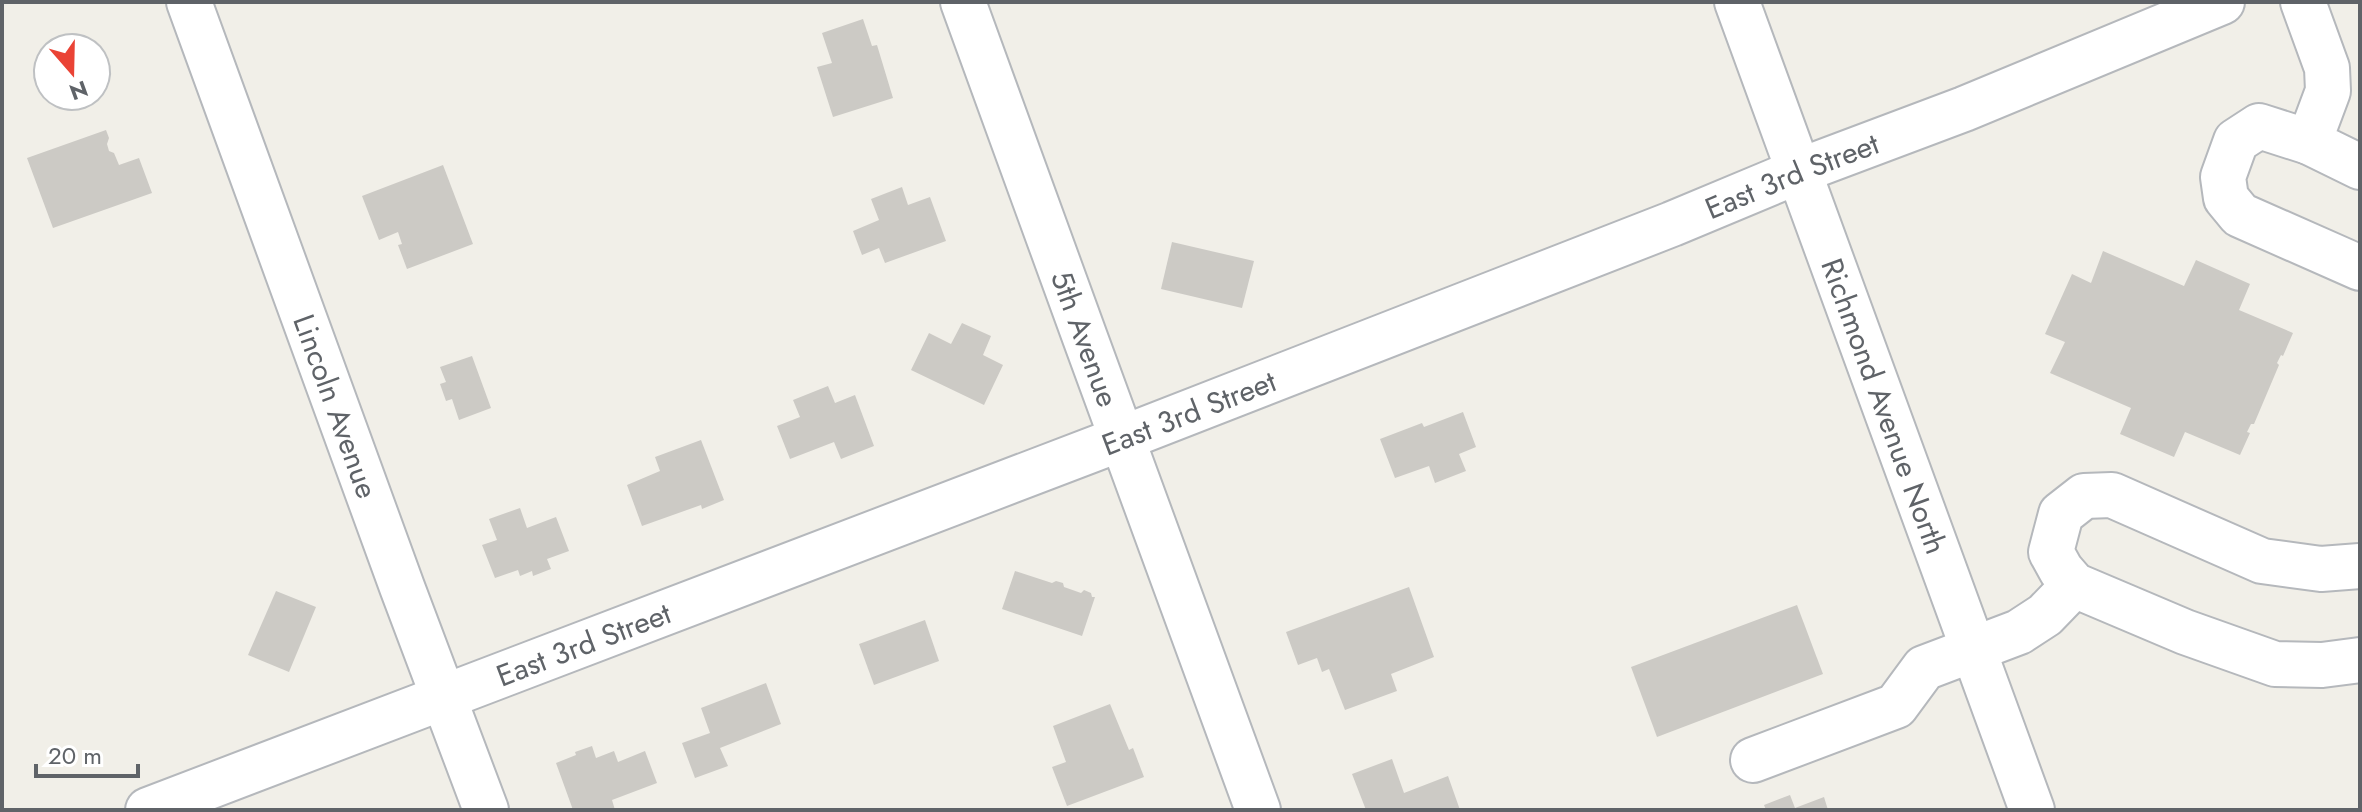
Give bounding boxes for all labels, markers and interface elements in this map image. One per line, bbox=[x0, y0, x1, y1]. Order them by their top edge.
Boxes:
north arrow bbox=[32, 32, 112, 112]
text: N bbox=[65, 73, 93, 109]
street label: East 3rd Street bbox=[1698, 121, 1885, 229]
street label: Richmond Avenue North bbox=[1811, 252, 1958, 560]
street label: 5th Avenue bbox=[1041, 264, 1130, 413]
street label: Lincoln Avenue bbox=[283, 308, 389, 504]
street label: East 3rd Street bbox=[1095, 359, 1283, 466]
street label: East 3rd Street bbox=[490, 591, 678, 697]
scale bar bbox=[36, 728, 138, 778]
text: 20 m bbox=[48, 738, 102, 773]

